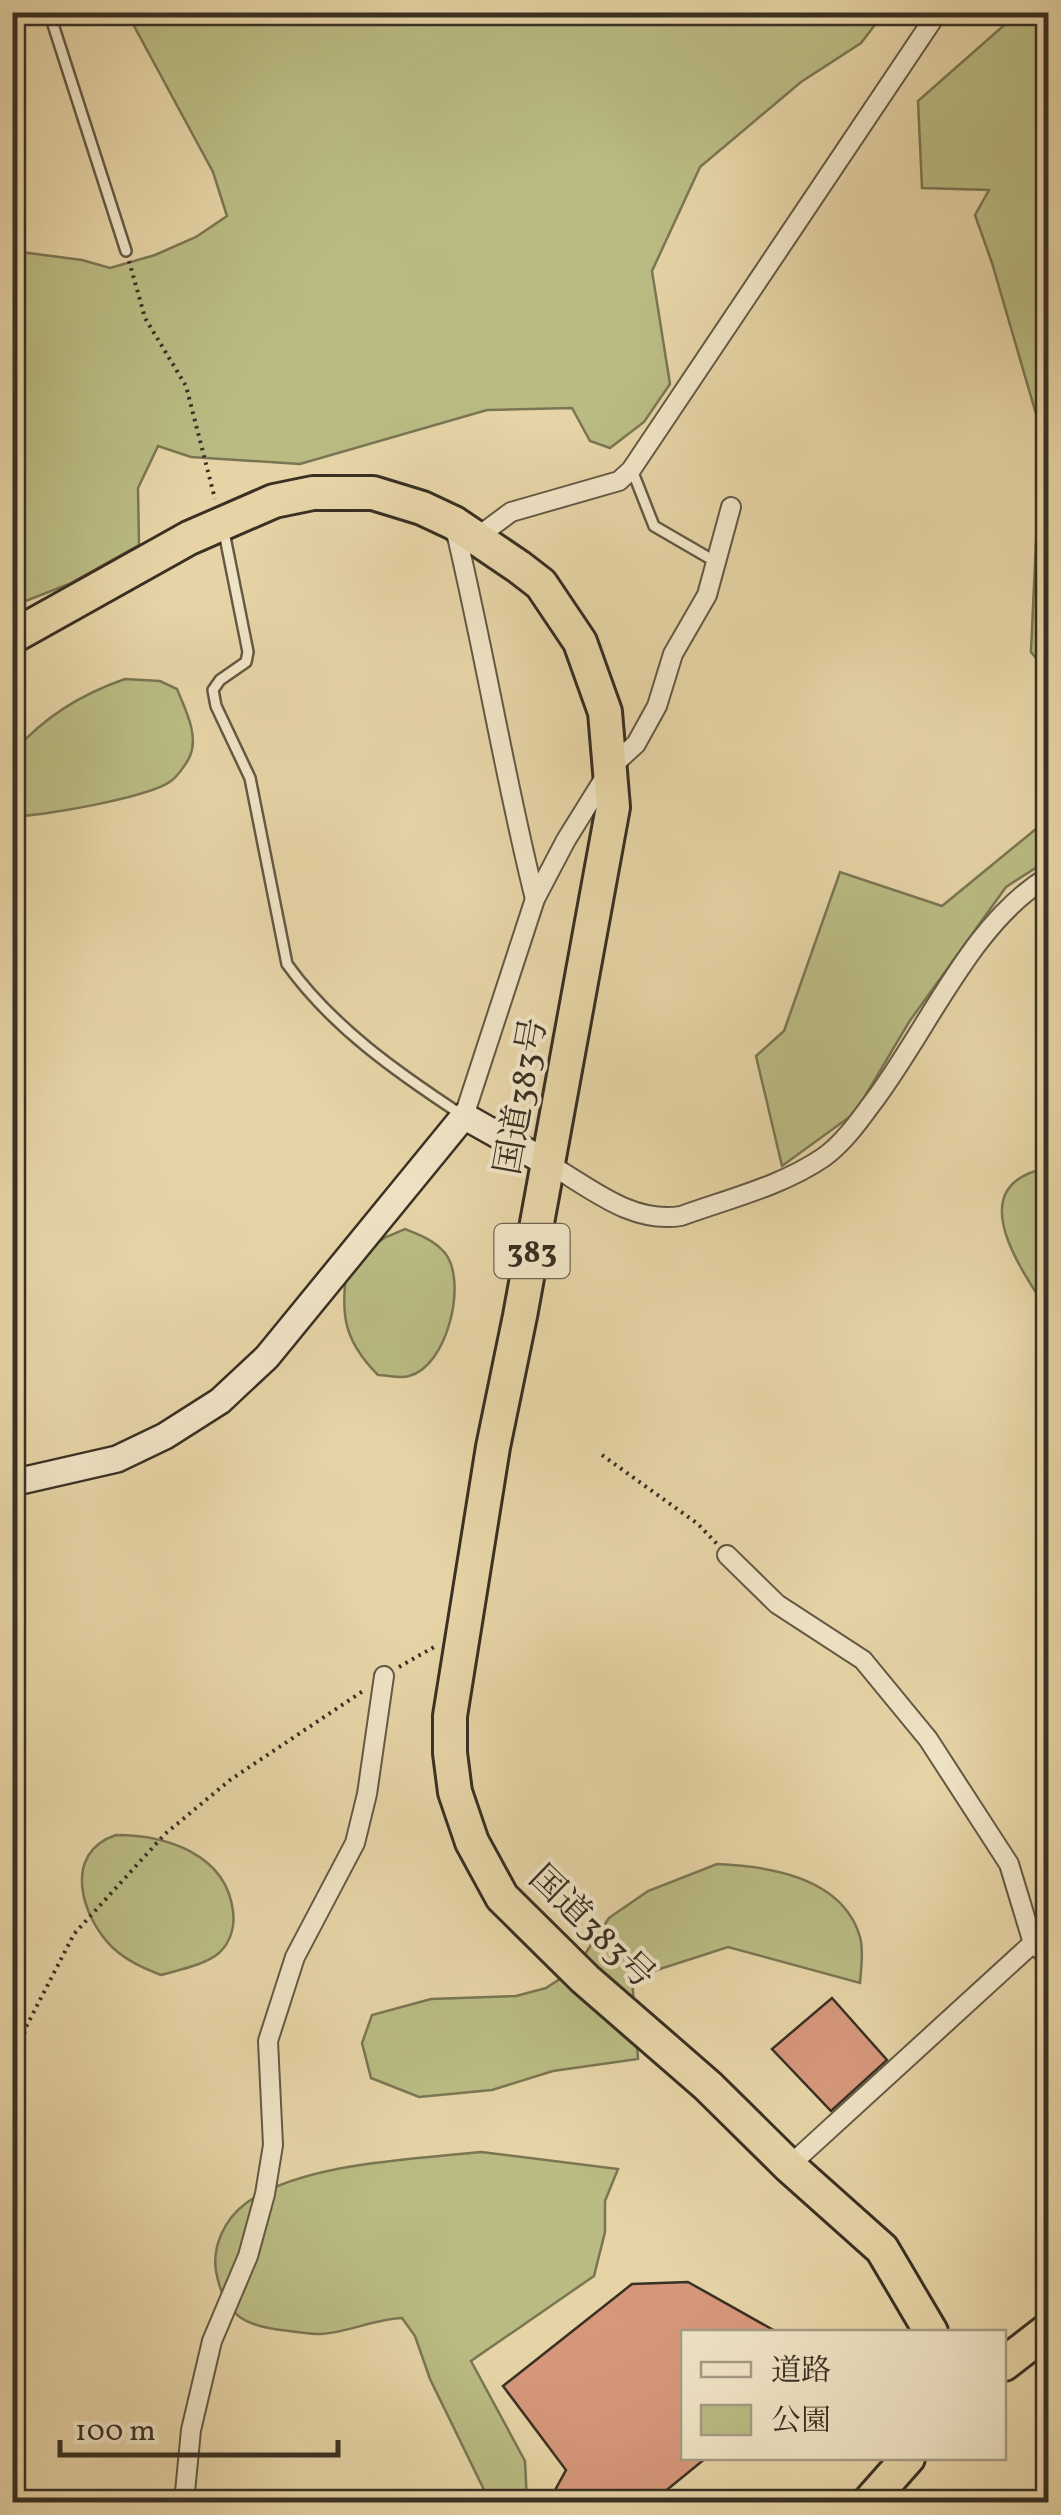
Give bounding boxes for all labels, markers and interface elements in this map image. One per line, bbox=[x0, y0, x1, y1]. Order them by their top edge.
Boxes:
street label: 国道383号 bbox=[486, 1014, 560, 1179]
road number: 383 bbox=[494, 1224, 570, 1278]
street label: 国道383号 bbox=[517, 1856, 665, 2001]
legend bbox=[681, 2330, 1006, 2460]
text: 道路 bbox=[771, 2351, 831, 2393]
scale bar bbox=[60, 2395, 338, 2457]
text: 公園 bbox=[771, 2401, 831, 2443]
text: 100 m bbox=[75, 2411, 156, 2453]

